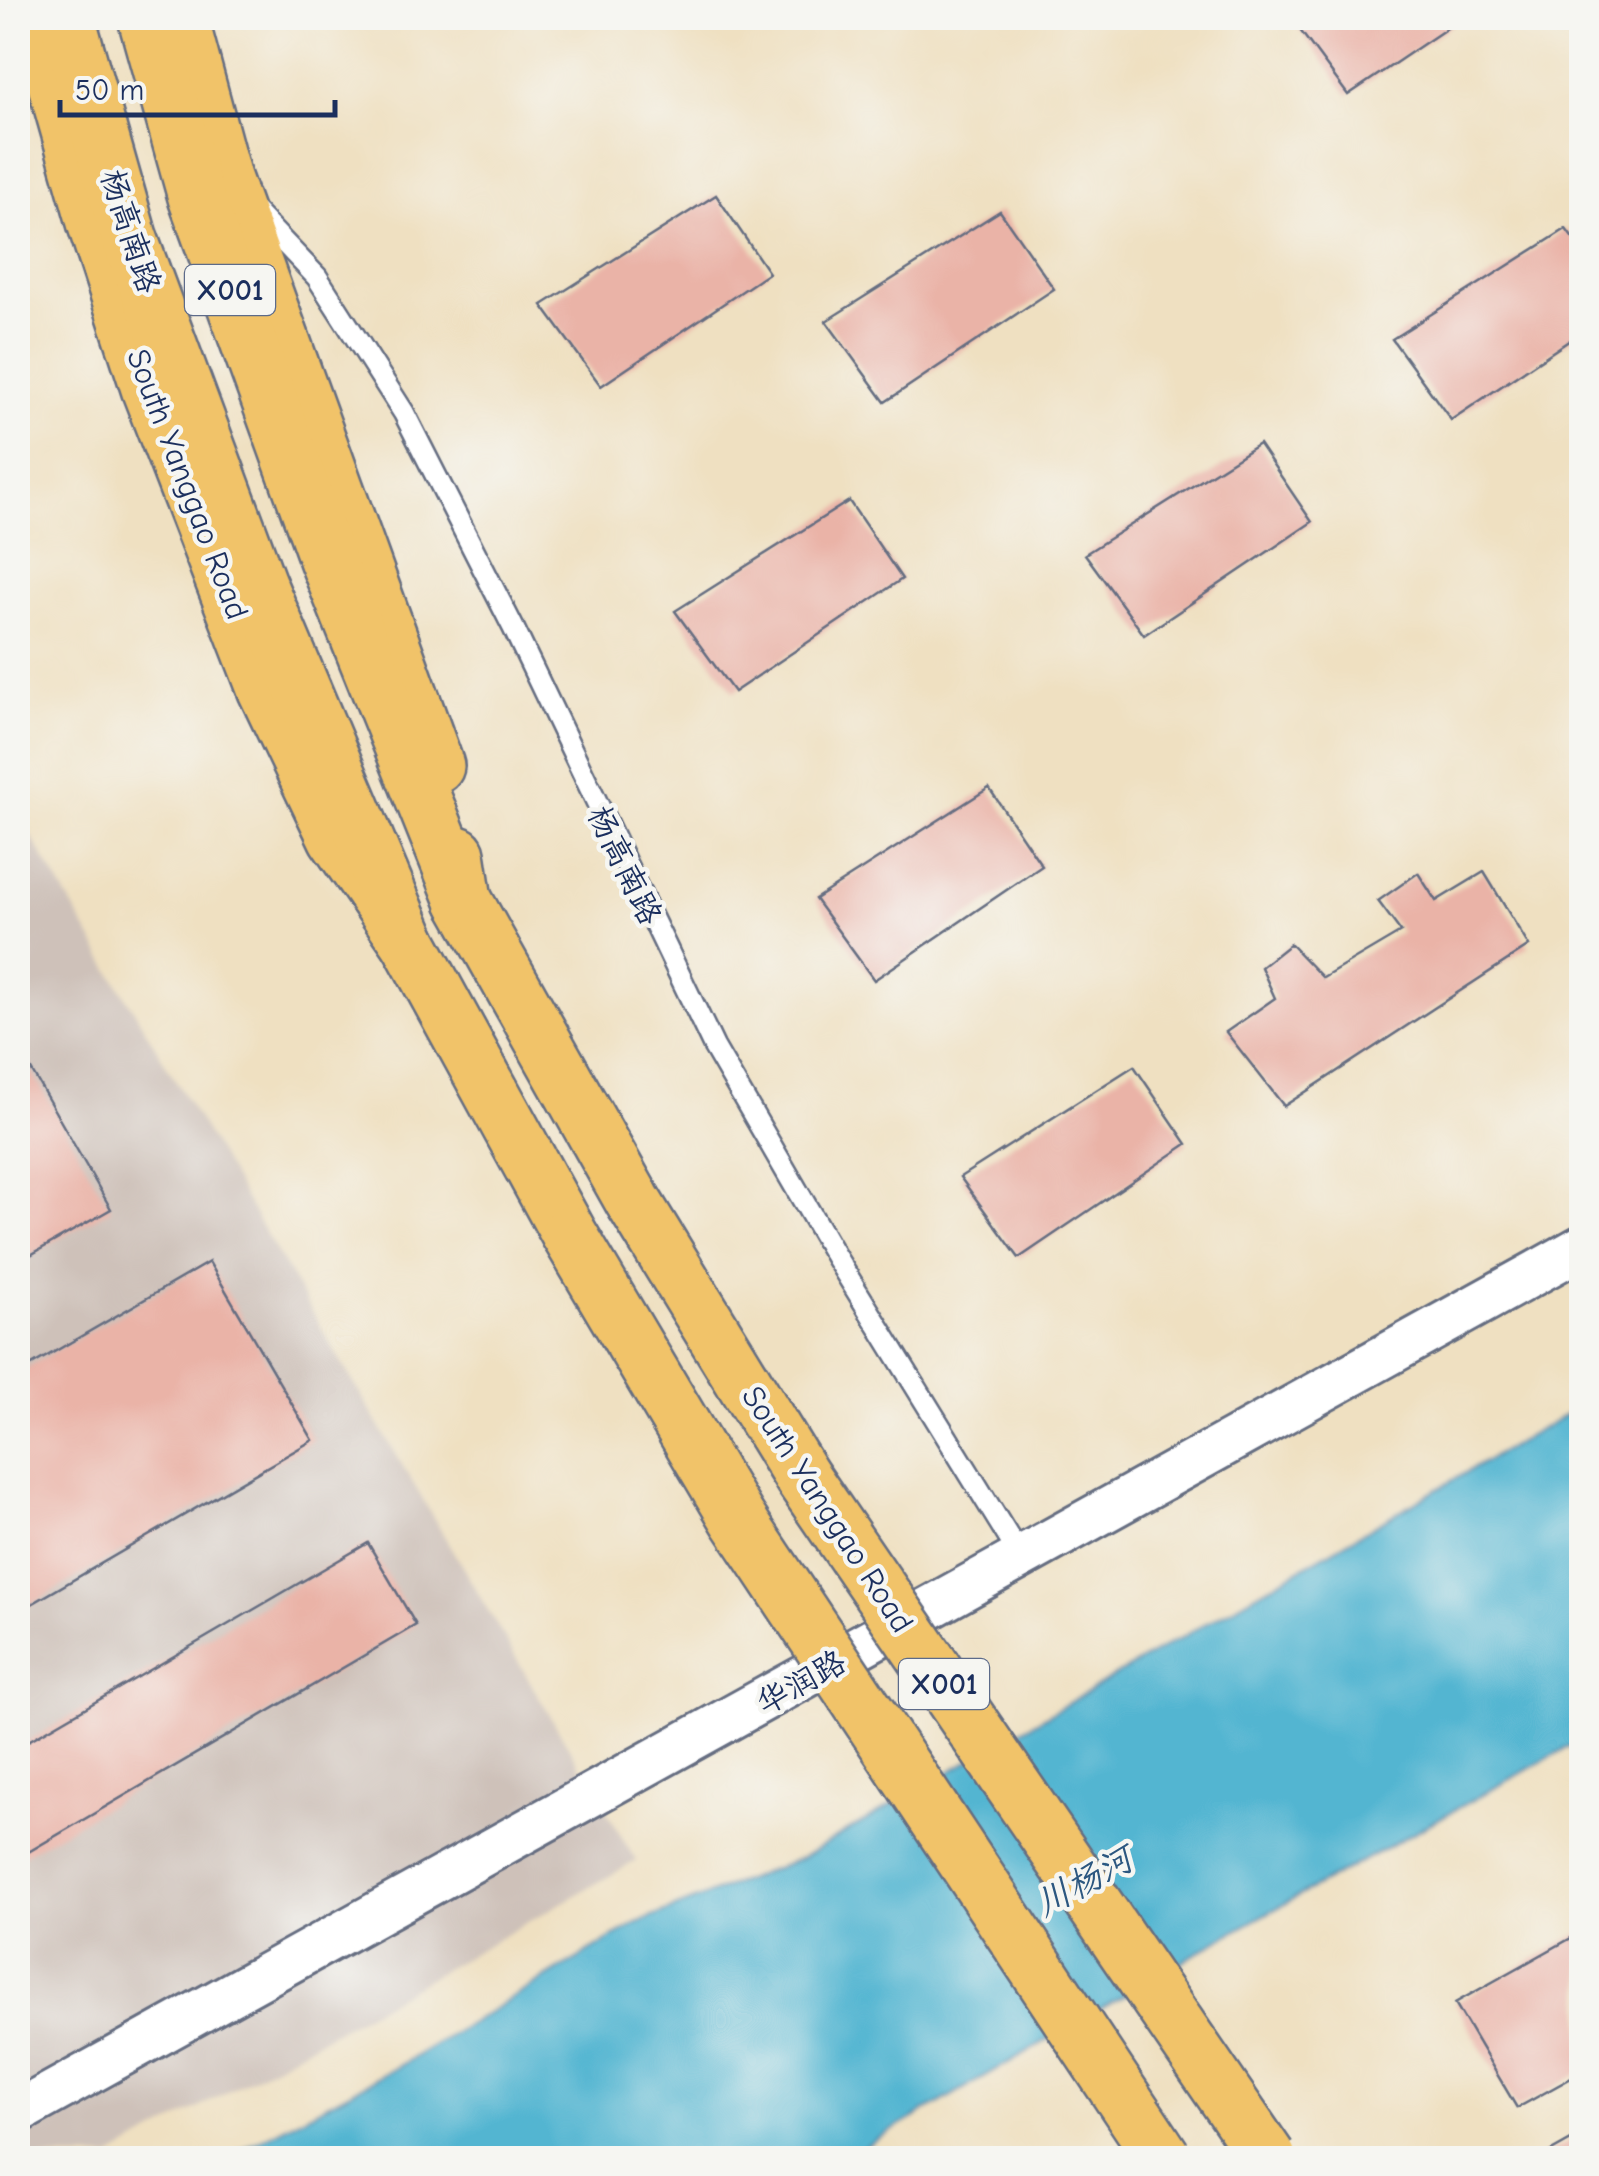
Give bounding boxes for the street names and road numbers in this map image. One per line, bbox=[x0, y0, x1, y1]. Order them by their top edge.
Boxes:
street label: 杨高南路 bbox=[93, 165, 168, 298]
road number: X001 bbox=[185, 265, 275, 315]
street label: South Yanggao Road bbox=[119, 344, 256, 624]
street label: 杨高南路 bbox=[580, 800, 669, 931]
street label: South Yanggao Road bbox=[734, 1379, 921, 1639]
street label: 华润路 bbox=[750, 1643, 852, 1722]
road number: X001 bbox=[899, 1659, 989, 1709]

